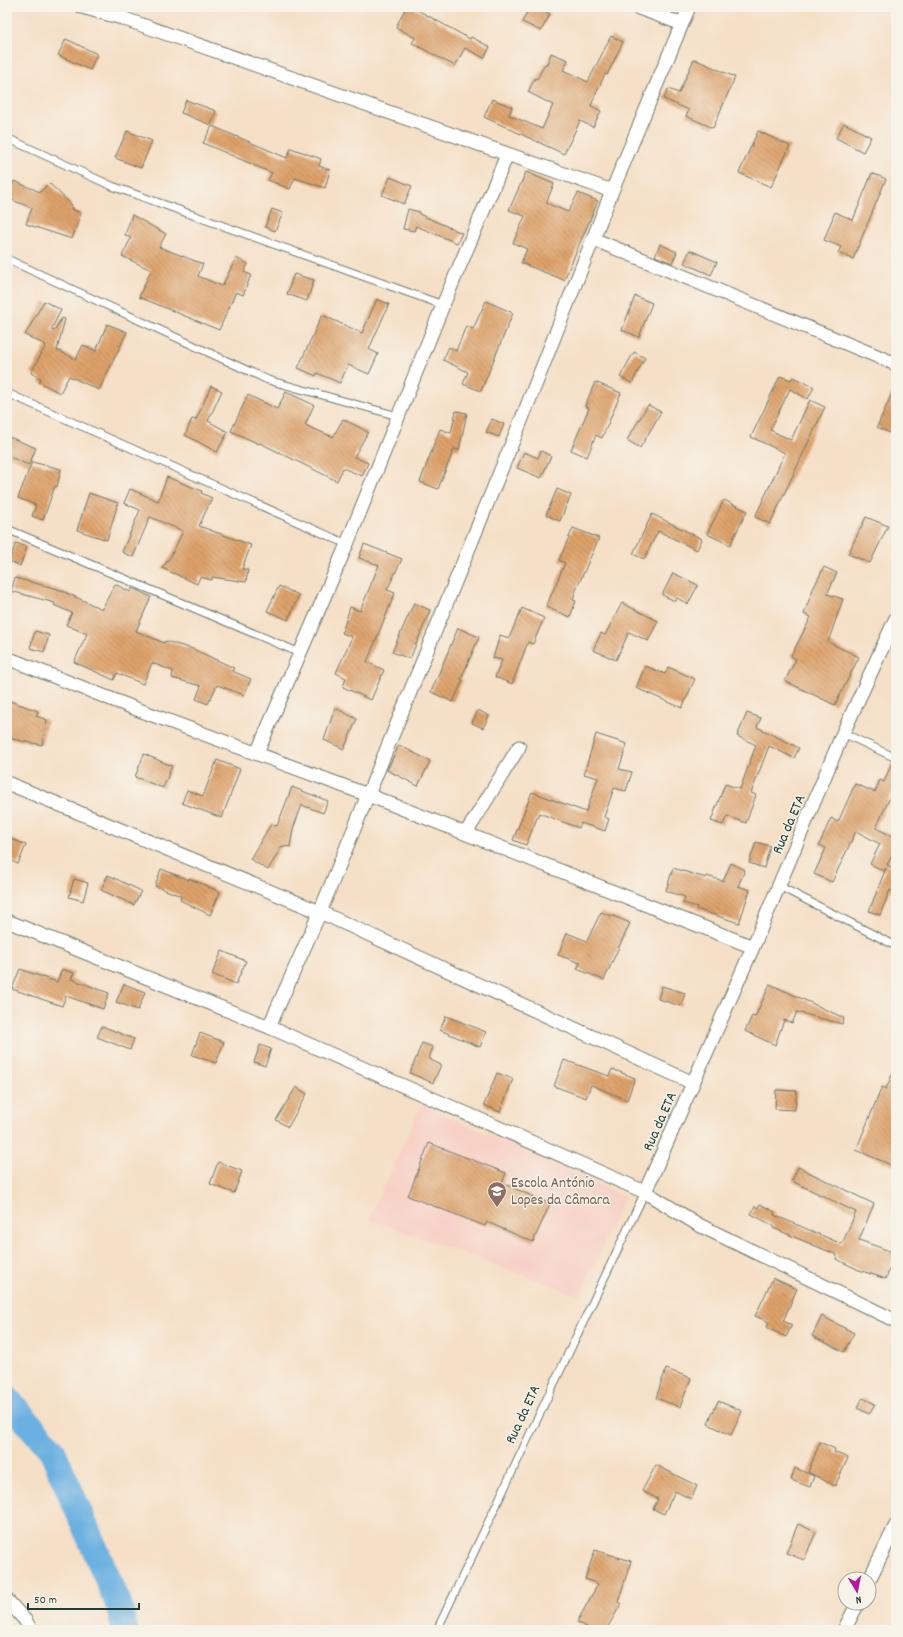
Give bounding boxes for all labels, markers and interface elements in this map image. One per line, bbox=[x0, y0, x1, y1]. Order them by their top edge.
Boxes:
street label: Rua da ETA bbox=[767, 792, 812, 858]
street label: Rua da ETA bbox=[638, 1089, 684, 1155]
place label: Escola António Lopes da Câmara bbox=[511, 1173, 610, 1212]
school or university icon: Escola António Lopes da Câmara bbox=[486, 1180, 508, 1208]
street label: Rua da ETA bbox=[501, 1382, 547, 1448]
north arrow bbox=[837, 1571, 877, 1611]
scale bar bbox=[28, 1585, 139, 1611]
text: N bbox=[854, 1591, 862, 1607]
text: 50 m bbox=[34, 1592, 57, 1609]

